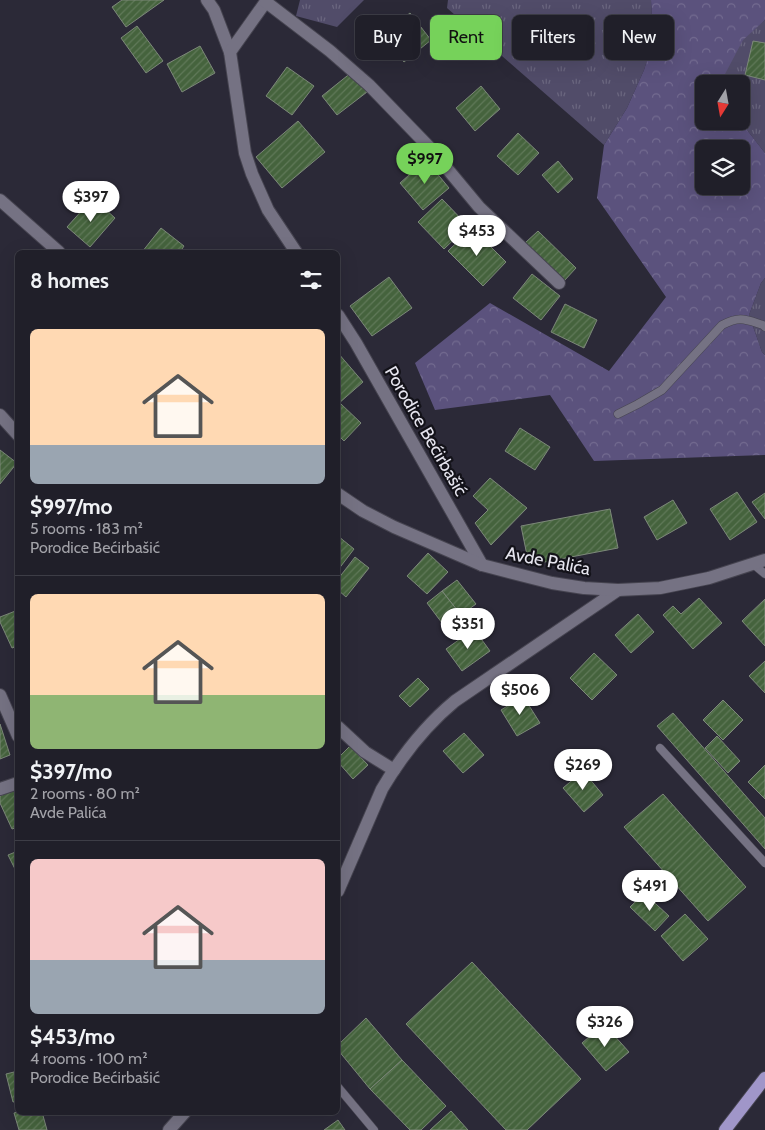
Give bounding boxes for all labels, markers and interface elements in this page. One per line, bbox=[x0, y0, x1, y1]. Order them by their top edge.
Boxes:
chip: Buy bbox=[355, 15, 420, 60]
chip: Rent bbox=[430, 15, 502, 60]
chip: Filters bbox=[512, 15, 594, 60]
chip: New bbox=[604, 15, 674, 60]
north arrow bbox=[695, 75, 750, 130]
map controls bbox=[695, 75, 750, 195]
button: layers bbox=[695, 140, 750, 195]
pin: $997 bbox=[395, 142, 455, 185]
text: $997 bbox=[407, 149, 443, 168]
pin: $397 bbox=[61, 180, 121, 223]
text: $397 bbox=[73, 187, 109, 206]
pin: $453 bbox=[447, 214, 507, 257]
text: $453 bbox=[459, 221, 495, 240]
icon: filters bbox=[297, 266, 325, 294]
text: 8 homes bbox=[30, 268, 109, 293]
icon: home bbox=[133, 361, 223, 451]
street label: Porodice Bećirbašić bbox=[380, 362, 472, 500]
text: $997/mo bbox=[30, 494, 113, 519]
text: 5 rooms · 183 m² bbox=[30, 519, 143, 538]
text: Porodice Bećirbašić bbox=[30, 538, 160, 557]
street label: Avde Palića bbox=[504, 542, 593, 580]
pin: $351 bbox=[438, 608, 498, 650]
text: $351 bbox=[452, 614, 484, 633]
icon: home bbox=[133, 627, 223, 717]
pin: $506 bbox=[490, 674, 550, 716]
text: $506 bbox=[501, 680, 539, 699]
pin: $269 bbox=[553, 748, 613, 791]
text: $269 bbox=[565, 755, 601, 774]
text: $397/mo bbox=[30, 759, 112, 784]
text: 2 rooms · 80 m² bbox=[30, 784, 140, 803]
text: Avde Palića bbox=[30, 803, 106, 822]
pin: $491 bbox=[620, 870, 680, 912]
text: $491 bbox=[633, 876, 667, 895]
icon: home bbox=[133, 892, 223, 982]
pin: $326 bbox=[575, 1006, 635, 1048]
text: $326 bbox=[587, 1012, 623, 1031]
text: $453/mo bbox=[30, 1024, 115, 1049]
text: 4 rooms · 100 m² bbox=[30, 1049, 147, 1068]
text: Porodice Bećirbašić bbox=[30, 1068, 160, 1087]

